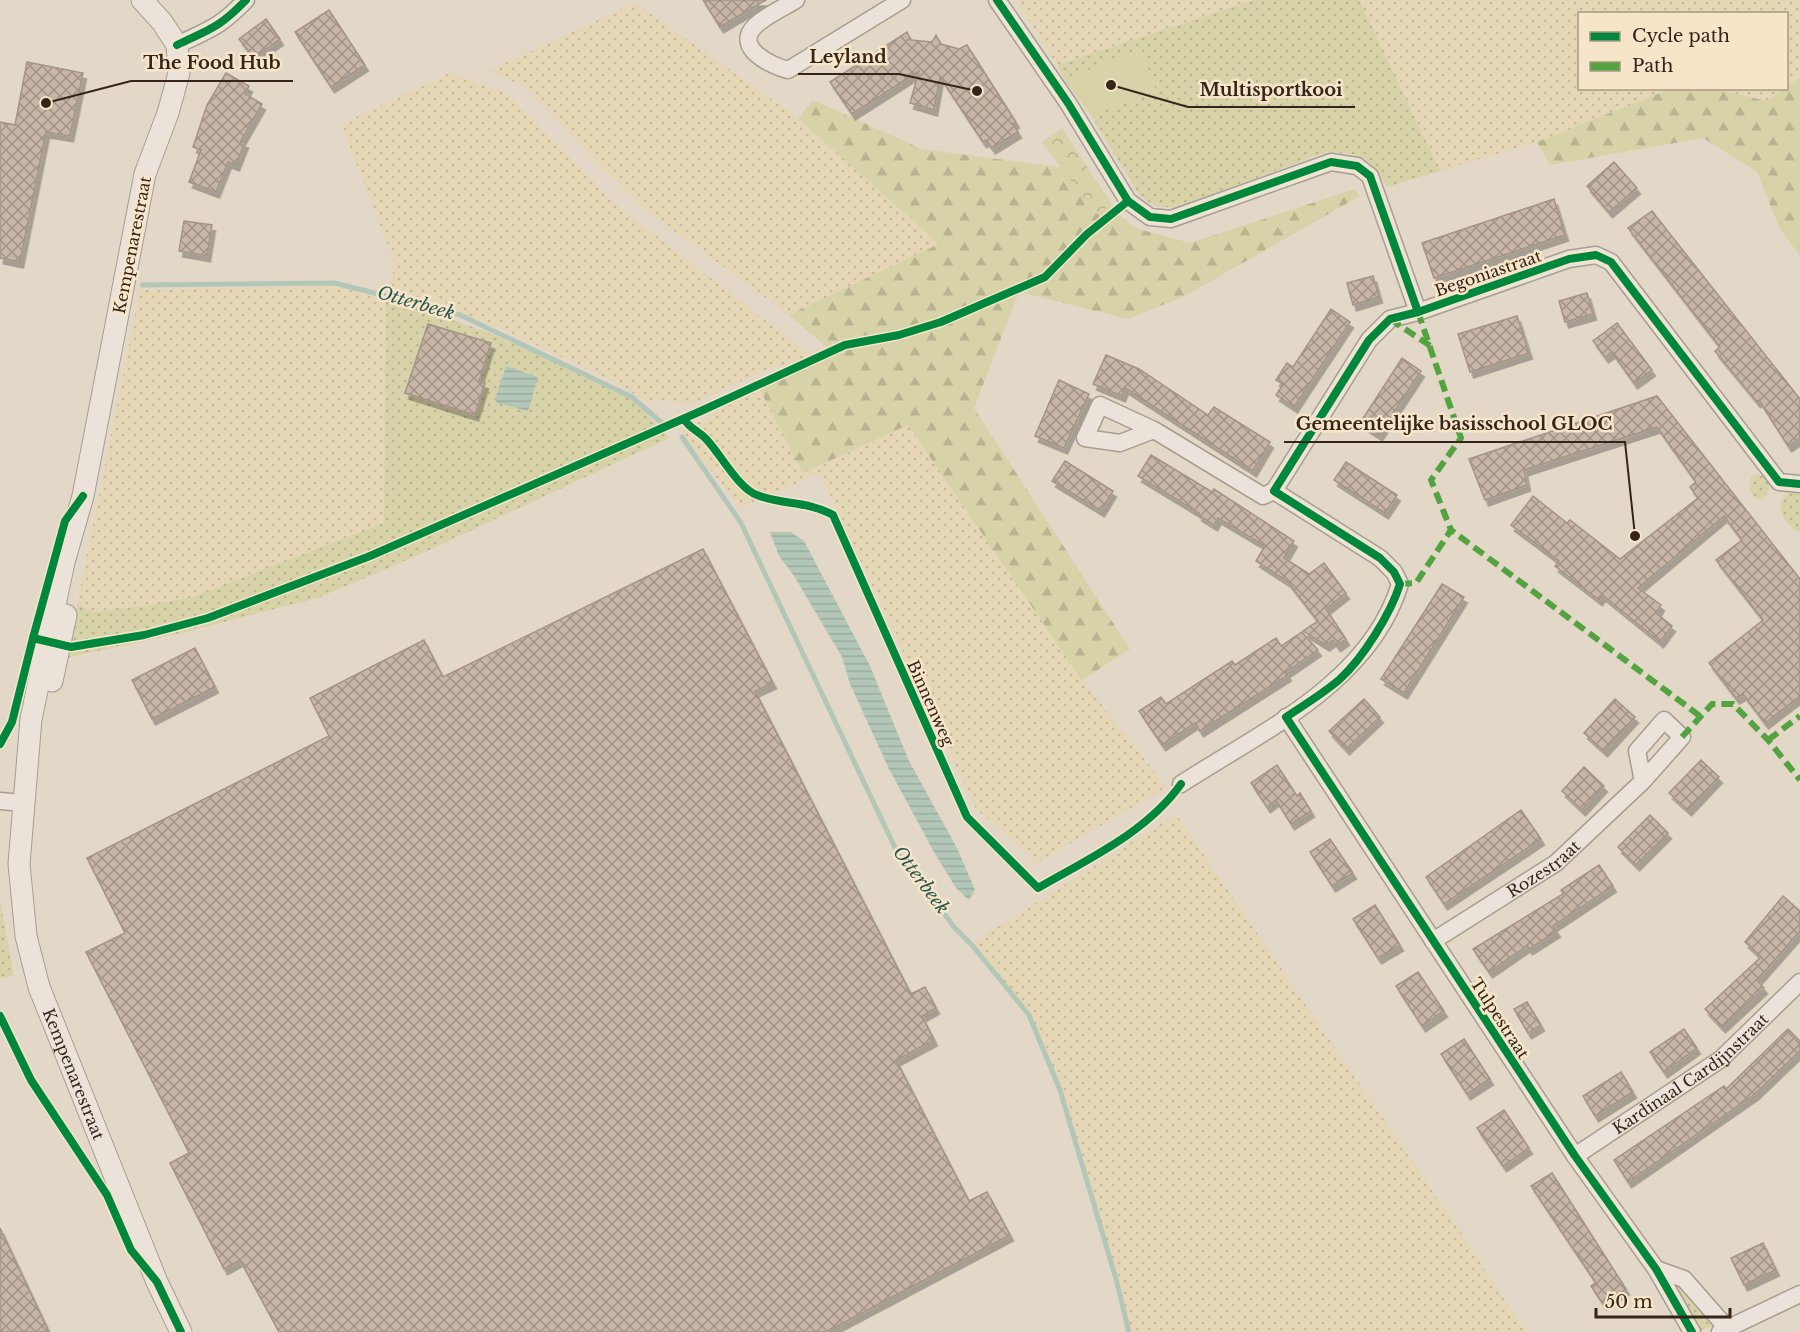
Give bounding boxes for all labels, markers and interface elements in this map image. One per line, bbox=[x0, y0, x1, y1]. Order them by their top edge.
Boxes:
legend bbox=[1578, 12, 1788, 90]
text: Cycle path bbox=[1632, 25, 1730, 47]
callout: Leyland bbox=[798, 38, 899, 74]
callout: The Food Hub bbox=[131, 45, 293, 81]
text: Leyland bbox=[809, 46, 887, 68]
text: The Food Hub bbox=[143, 52, 281, 74]
text: Path bbox=[1632, 55, 1673, 77]
callout: Multisportkooi bbox=[1188, 71, 1355, 107]
text: Multisportkooi bbox=[1199, 79, 1343, 101]
street label: Kempenarestraat bbox=[109, 175, 155, 315]
street label: Begoniastraat bbox=[1432, 245, 1544, 301]
water label: Otterbeek bbox=[375, 281, 457, 325]
callout: Gemeentelijke basisschool GLOC bbox=[1284, 406, 1625, 442]
text: Gemeentelijke basisschool GLOC bbox=[1296, 413, 1612, 435]
street label: Binnenweg bbox=[903, 657, 959, 749]
street label: Rozestraat bbox=[1503, 836, 1584, 902]
water label: Otterbeek bbox=[888, 842, 954, 918]
street label: Tulpestraat bbox=[1466, 974, 1534, 1062]
street label: Kempenarestraat bbox=[38, 1005, 109, 1143]
street label: Kardinaal Cardijnstraat bbox=[1609, 1009, 1772, 1138]
scale bar bbox=[1596, 1281, 1730, 1319]
text: 50 m bbox=[1605, 1291, 1653, 1313]

